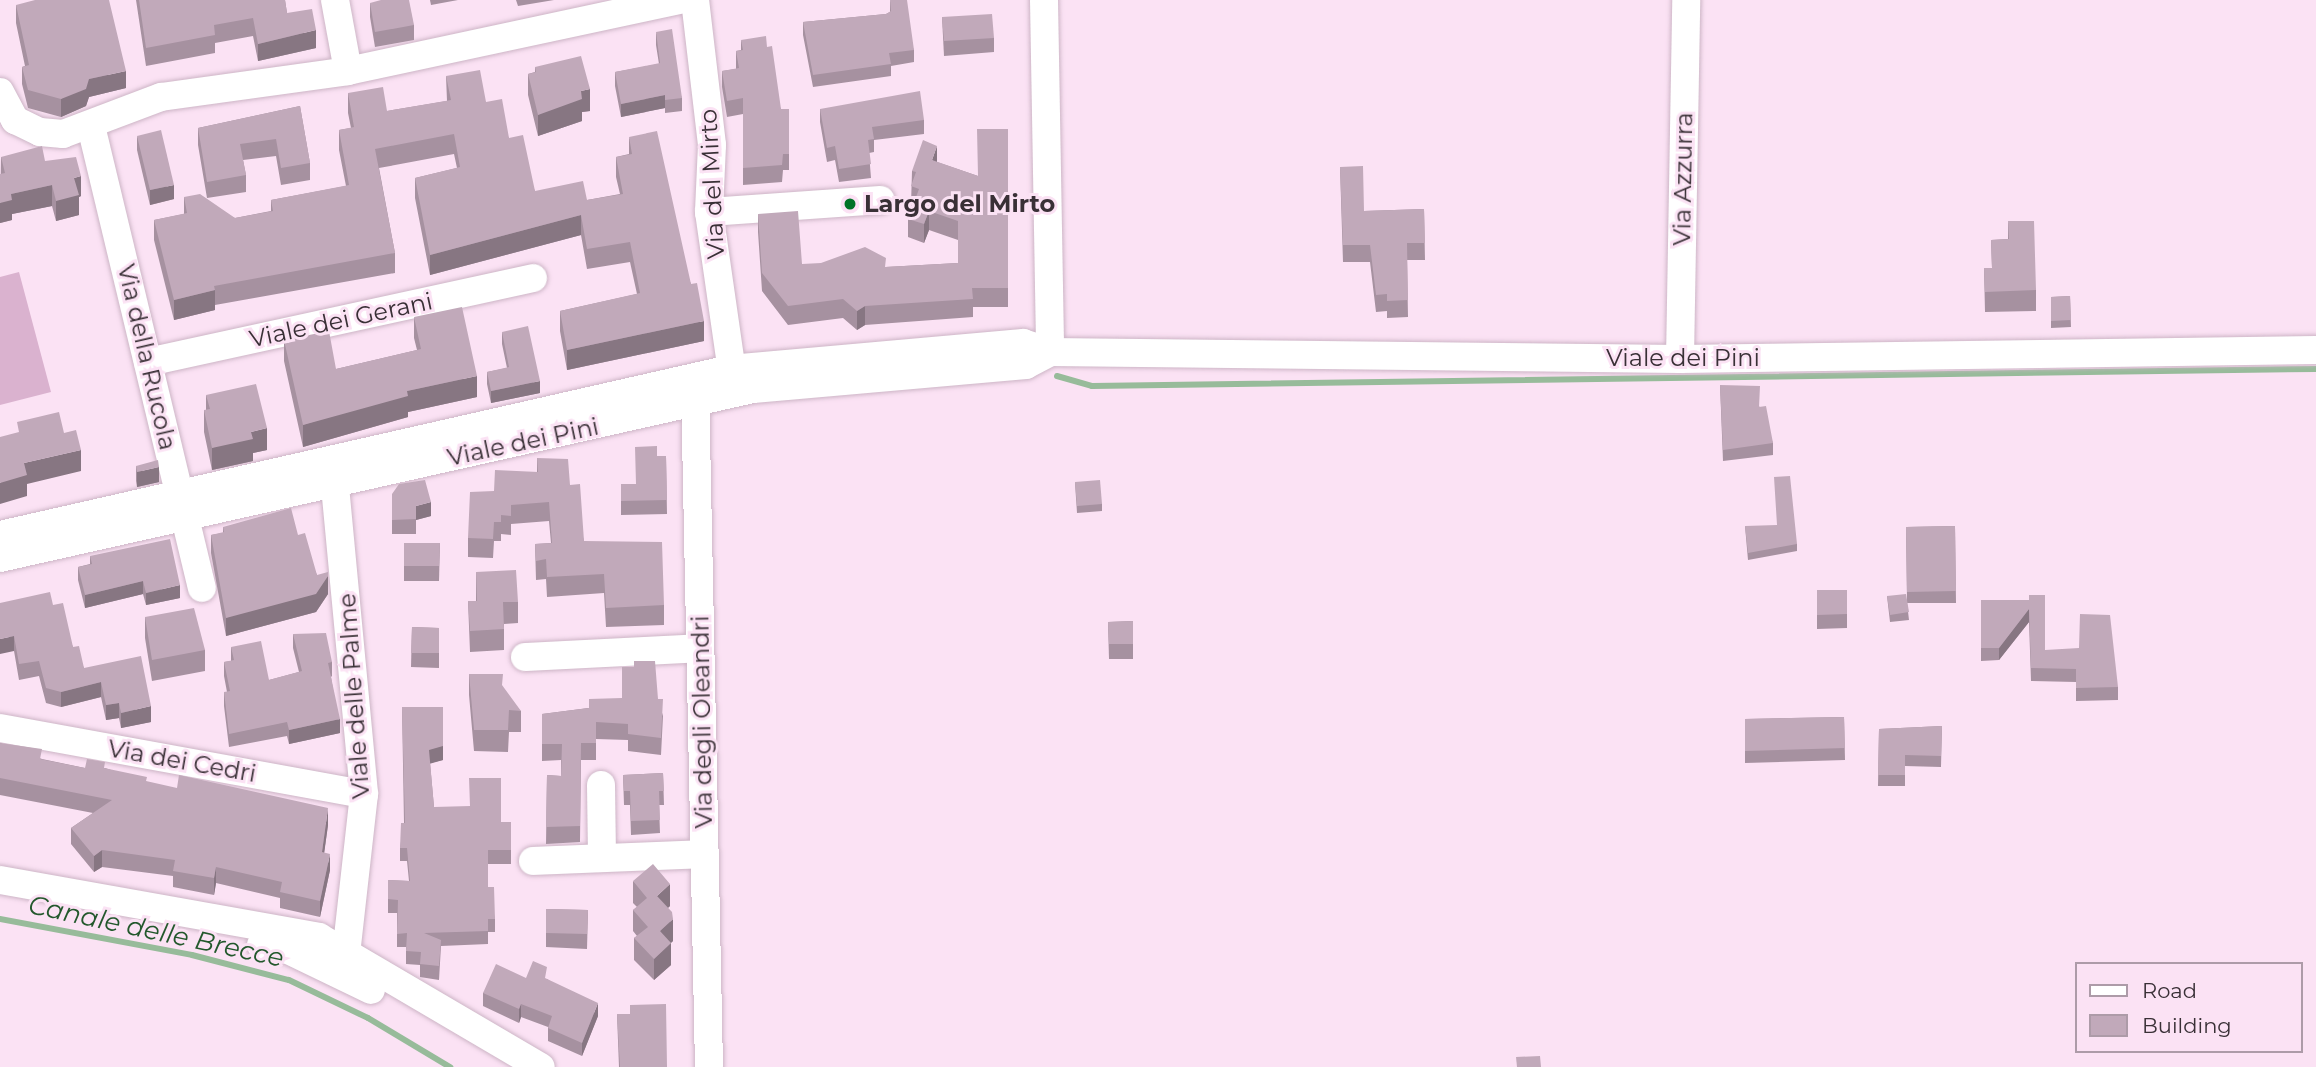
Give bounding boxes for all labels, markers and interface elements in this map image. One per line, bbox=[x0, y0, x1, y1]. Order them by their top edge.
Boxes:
street label: Via del Mirto bbox=[694, 108, 730, 260]
street label: Via Azzurra bbox=[1667, 112, 1699, 246]
place label: Largo del Mirto bbox=[864, 190, 1055, 218]
marker: Largo del Mirto bbox=[842, 196, 858, 212]
street label: Via della Rucola bbox=[112, 261, 182, 453]
street label: Viale dei Gerani bbox=[247, 287, 435, 353]
street label: Viale dei Pini bbox=[1606, 344, 1760, 372]
street label: Viale dei Pini bbox=[445, 412, 601, 472]
street label: Viale delle Palme bbox=[332, 592, 376, 800]
street label: Via degli Oleandri bbox=[686, 615, 718, 829]
street label: Via dei Cedri bbox=[106, 734, 258, 788]
water label: Canale delle Brecce bbox=[25, 890, 287, 974]
legend bbox=[2074, 962, 2302, 1053]
text: Road bbox=[2142, 978, 2197, 1003]
text: Building bbox=[2142, 1013, 2232, 1038]

